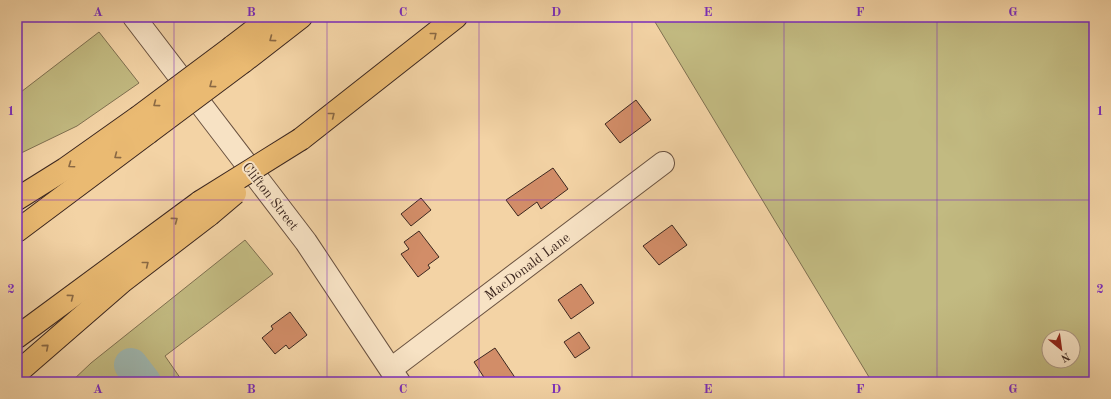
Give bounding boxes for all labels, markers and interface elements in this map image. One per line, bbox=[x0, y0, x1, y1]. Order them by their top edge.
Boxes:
text: A bbox=[93, 6, 103, 19]
text: B bbox=[246, 6, 256, 19]
text: C bbox=[399, 6, 407, 19]
text: D bbox=[551, 6, 561, 19]
text: E bbox=[704, 6, 713, 19]
text: F bbox=[856, 6, 865, 19]
text: G bbox=[1008, 6, 1018, 19]
one-way arrow bbox=[429, 32, 436, 39]
one-way arrow bbox=[270, 35, 277, 42]
one-way arrow bbox=[209, 80, 216, 88]
one-way arrow bbox=[153, 99, 160, 106]
text: 1 bbox=[7, 105, 15, 118]
text: 1 bbox=[1096, 105, 1104, 118]
one-way arrow bbox=[327, 112, 334, 119]
one-way arrow bbox=[115, 152, 122, 159]
one-way arrow bbox=[68, 160, 75, 168]
street label: Clifton Street bbox=[239, 160, 301, 233]
one-way arrow bbox=[171, 218, 178, 225]
street label: MacDonald Lane bbox=[482, 230, 573, 303]
one-way arrow bbox=[141, 261, 148, 268]
text: 2 bbox=[7, 283, 15, 296]
text: 2 bbox=[1096, 283, 1104, 296]
one-way arrow bbox=[66, 295, 73, 302]
north arrow bbox=[1041, 329, 1081, 369]
one-way arrow bbox=[42, 345, 49, 352]
text: N bbox=[1058, 350, 1071, 364]
text: A bbox=[93, 383, 103, 396]
text: B bbox=[246, 383, 256, 396]
text: C bbox=[399, 383, 407, 396]
text: D bbox=[551, 383, 561, 396]
text: E bbox=[704, 383, 713, 396]
text: F bbox=[856, 383, 865, 396]
text: G bbox=[1008, 383, 1018, 396]

